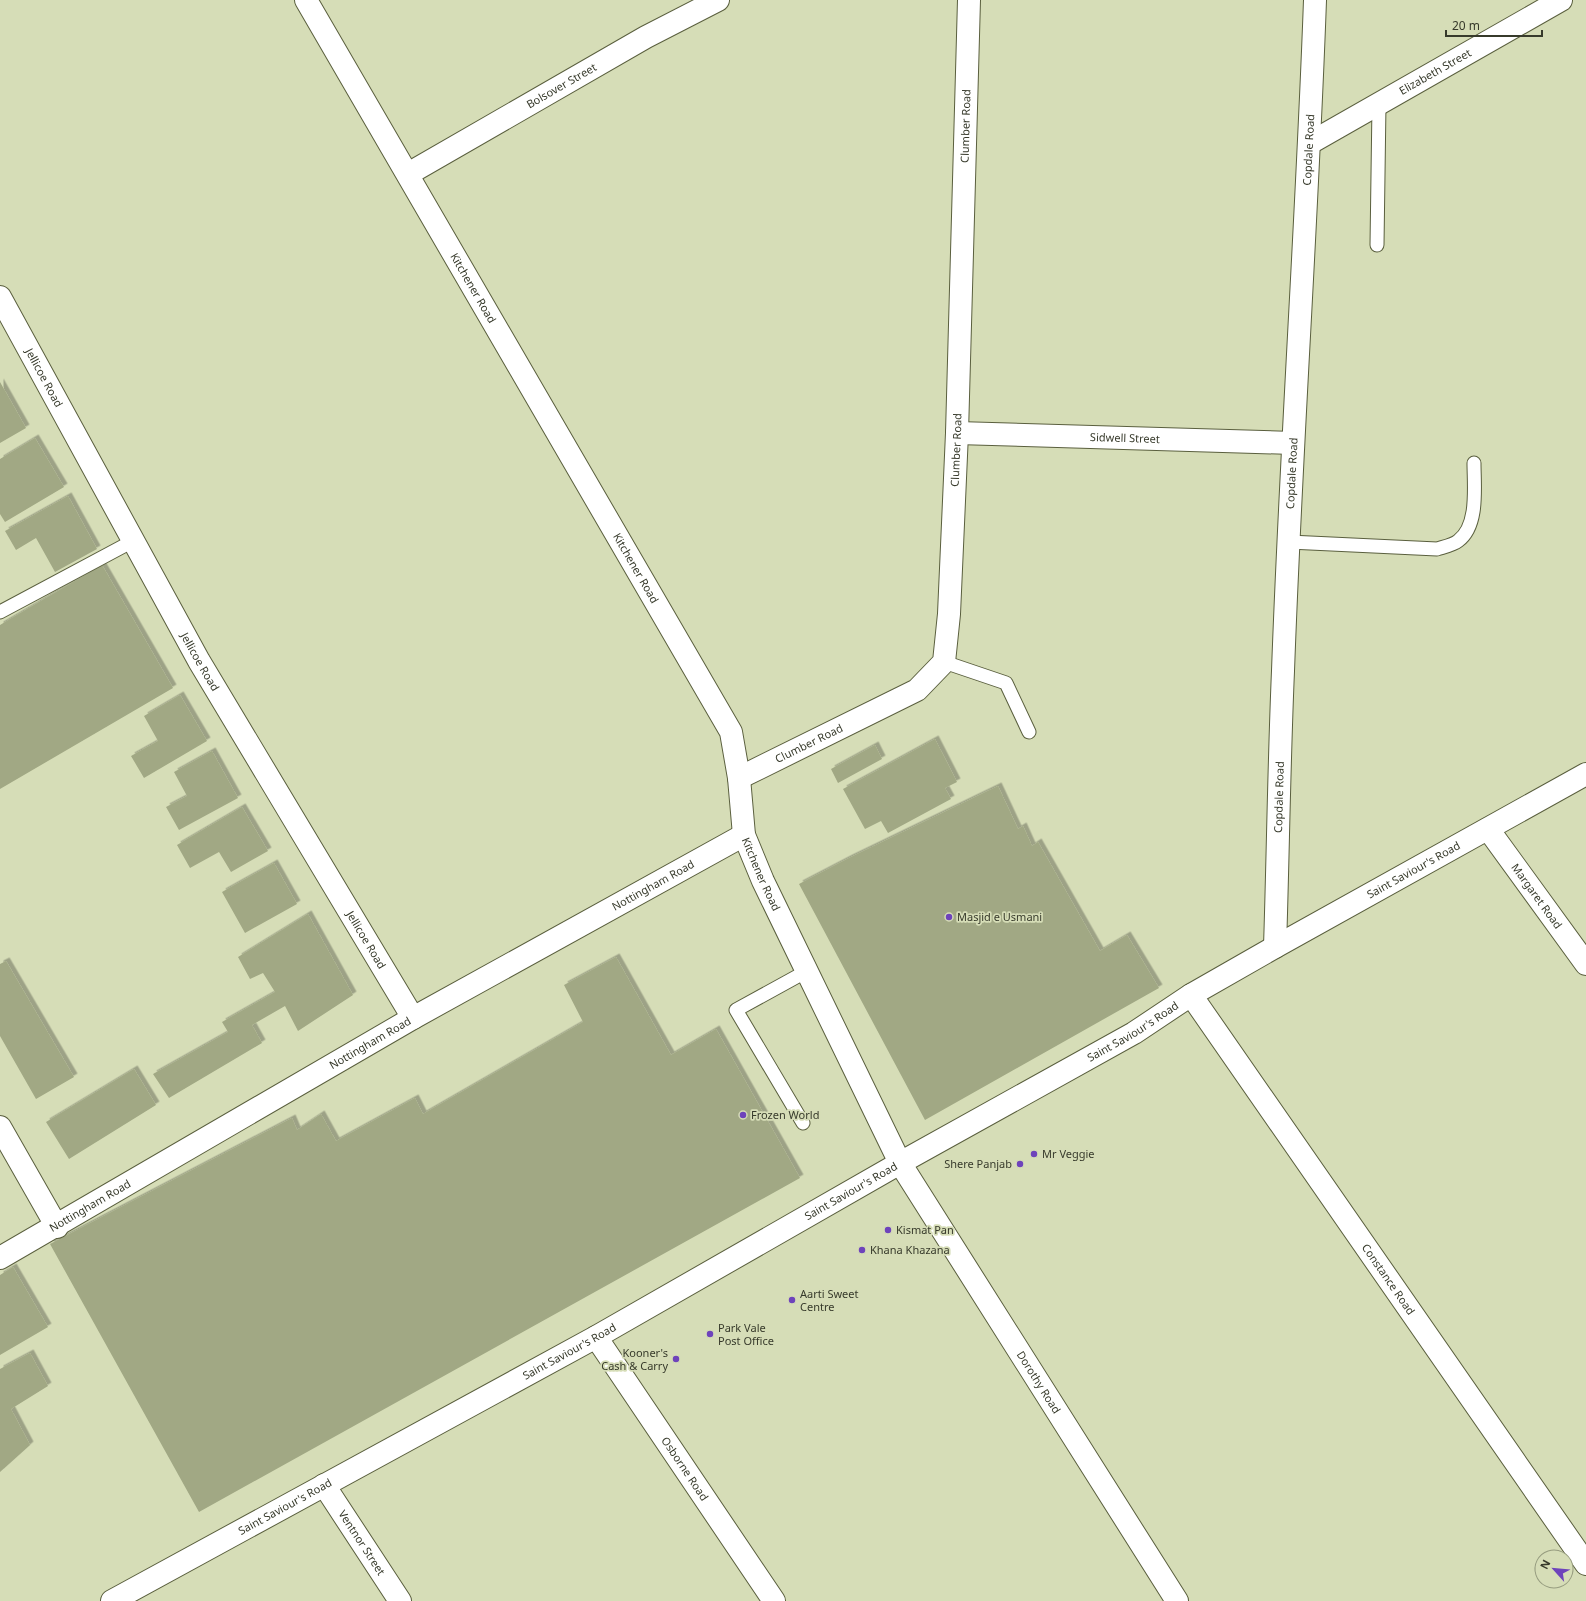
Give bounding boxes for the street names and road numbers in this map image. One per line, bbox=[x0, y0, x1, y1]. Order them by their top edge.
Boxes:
street label: Elizabeth Street bbox=[1396, 45, 1474, 98]
street label: Bolsover Street bbox=[523, 59, 599, 111]
street label: Clumber Road bbox=[956, 89, 974, 163]
street label: Copdale Road bbox=[1299, 114, 1317, 186]
street label: Kitchener Road bbox=[447, 250, 500, 326]
street label: Jellicoe Road bbox=[22, 344, 67, 410]
street label: Clumber Road bbox=[947, 413, 965, 487]
street label: Sidwell Street bbox=[1090, 429, 1160, 446]
street label: Copdale Road bbox=[1282, 437, 1301, 509]
street label: Kitchener Road bbox=[610, 530, 663, 606]
street label: Jellicoe Road bbox=[177, 629, 223, 694]
street label: Clumber Road bbox=[772, 720, 845, 766]
street label: Copdale Road bbox=[1270, 761, 1287, 833]
street label: Kitchener Road bbox=[739, 835, 784, 913]
street label: Saint Saviour's Road bbox=[1364, 838, 1463, 902]
street label: Nottingham Road bbox=[609, 856, 697, 914]
street label: Margaret Road bbox=[1508, 860, 1566, 932]
street label: Jellicoe Road bbox=[343, 907, 390, 971]
street label: Saint Saviour's Road bbox=[1084, 997, 1181, 1065]
street label: Nottingham Road bbox=[326, 1013, 413, 1072]
street label: Saint Saviour's Road bbox=[802, 1158, 900, 1223]
street label: Nottingham Road bbox=[46, 1176, 133, 1235]
street label: Constance Road bbox=[1359, 1240, 1419, 1318]
street label: Saint Saviour's Road bbox=[520, 1319, 619, 1383]
street label: Dorothy Road bbox=[1014, 1348, 1064, 1416]
street label: Osborne Road bbox=[658, 1434, 712, 1504]
street label: Saint Saviour's Road bbox=[235, 1475, 334, 1538]
street label: Ventnor Street bbox=[335, 1507, 389, 1578]

